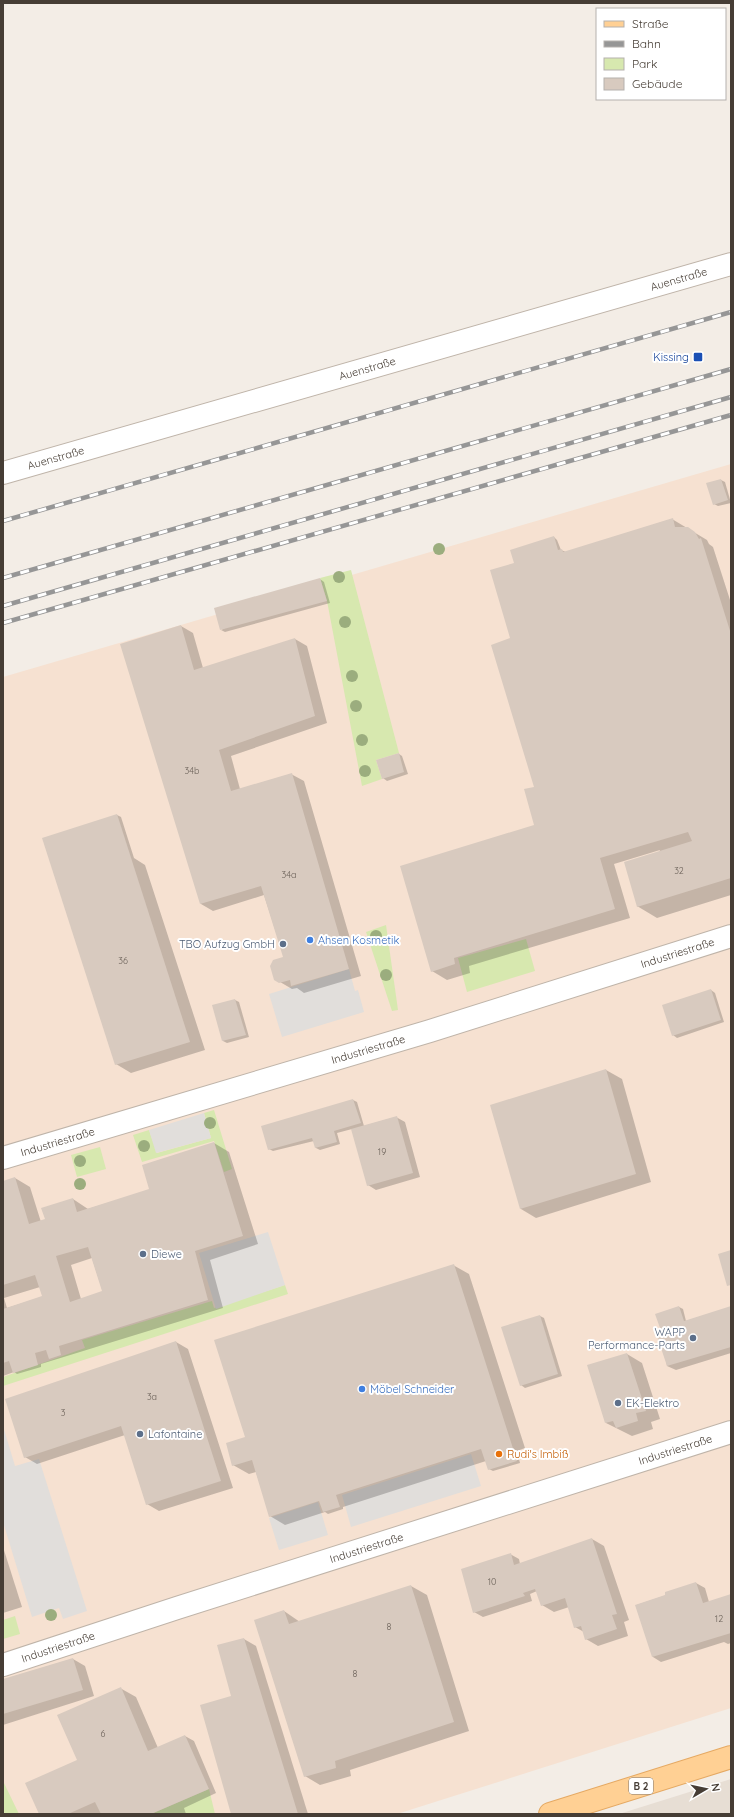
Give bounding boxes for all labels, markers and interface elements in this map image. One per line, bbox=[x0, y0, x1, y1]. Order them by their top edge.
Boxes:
legend bbox=[596, 8, 726, 100]
text: Straße bbox=[632, 16, 669, 31]
text: Bahn bbox=[632, 36, 661, 51]
text: Park bbox=[632, 56, 657, 71]
text: Gebäude bbox=[632, 76, 683, 91]
street label: Auenstraße bbox=[649, 264, 709, 294]
place label: Kissing bbox=[653, 350, 689, 364]
marker: Kissing bbox=[692, 351, 704, 363]
street label: Auenstraße bbox=[337, 354, 397, 383]
street label: Auenstraße bbox=[26, 443, 86, 473]
house number: 34b bbox=[185, 765, 200, 776]
house number: 32 bbox=[674, 865, 684, 876]
house number: 34a bbox=[282, 869, 296, 880]
place label: Ahsen Kosmetik bbox=[318, 933, 399, 947]
marker: Ahsen Kosmetik bbox=[305, 935, 315, 945]
street label: Industriestraße bbox=[639, 935, 716, 971]
place label: TBO Aufzug GmbH bbox=[179, 937, 275, 951]
marker: TBO Aufzug GmbH bbox=[278, 939, 288, 949]
house number: 36 bbox=[118, 955, 128, 966]
street label: Industriestraße bbox=[330, 1032, 407, 1067]
street label: Industriestraße bbox=[19, 1124, 96, 1159]
house number: 19 bbox=[378, 1146, 386, 1157]
place label: Diewe bbox=[151, 1247, 182, 1261]
marker: Diewe bbox=[138, 1249, 148, 1259]
place label: WAPP Performance-Parts bbox=[588, 1325, 685, 1352]
marker: WAPP Performance-Parts bbox=[688, 1333, 698, 1343]
place label: Möbel Schneider bbox=[370, 1382, 455, 1396]
marker: Möbel Schneider bbox=[357, 1384, 367, 1394]
house number: 3a bbox=[147, 1391, 157, 1402]
place label: EK-Elektro bbox=[626, 1396, 679, 1410]
marker: EK-Elektro bbox=[613, 1398, 623, 1408]
house number: 3 bbox=[61, 1407, 66, 1418]
place label: Lafontaine bbox=[148, 1427, 202, 1441]
marker: Lafontaine bbox=[135, 1429, 145, 1439]
street label: Industriestraße bbox=[637, 1431, 714, 1468]
place label: Rudi's Imbiß bbox=[507, 1447, 569, 1461]
marker: Rudi's Imbiß bbox=[494, 1449, 504, 1459]
street label: Industriestraße bbox=[328, 1530, 405, 1566]
house number: 10 bbox=[488, 1576, 496, 1587]
house number: 12 bbox=[715, 1613, 723, 1624]
house number: 8 bbox=[387, 1621, 392, 1632]
street label: Industriestraße bbox=[20, 1628, 97, 1666]
house number: 8 bbox=[353, 1668, 358, 1679]
house number: 6 bbox=[101, 1728, 106, 1739]
north arrow bbox=[686, 1769, 726, 1809]
road number: B 2 bbox=[629, 1778, 653, 1794]
text: N bbox=[708, 1782, 723, 1793]

